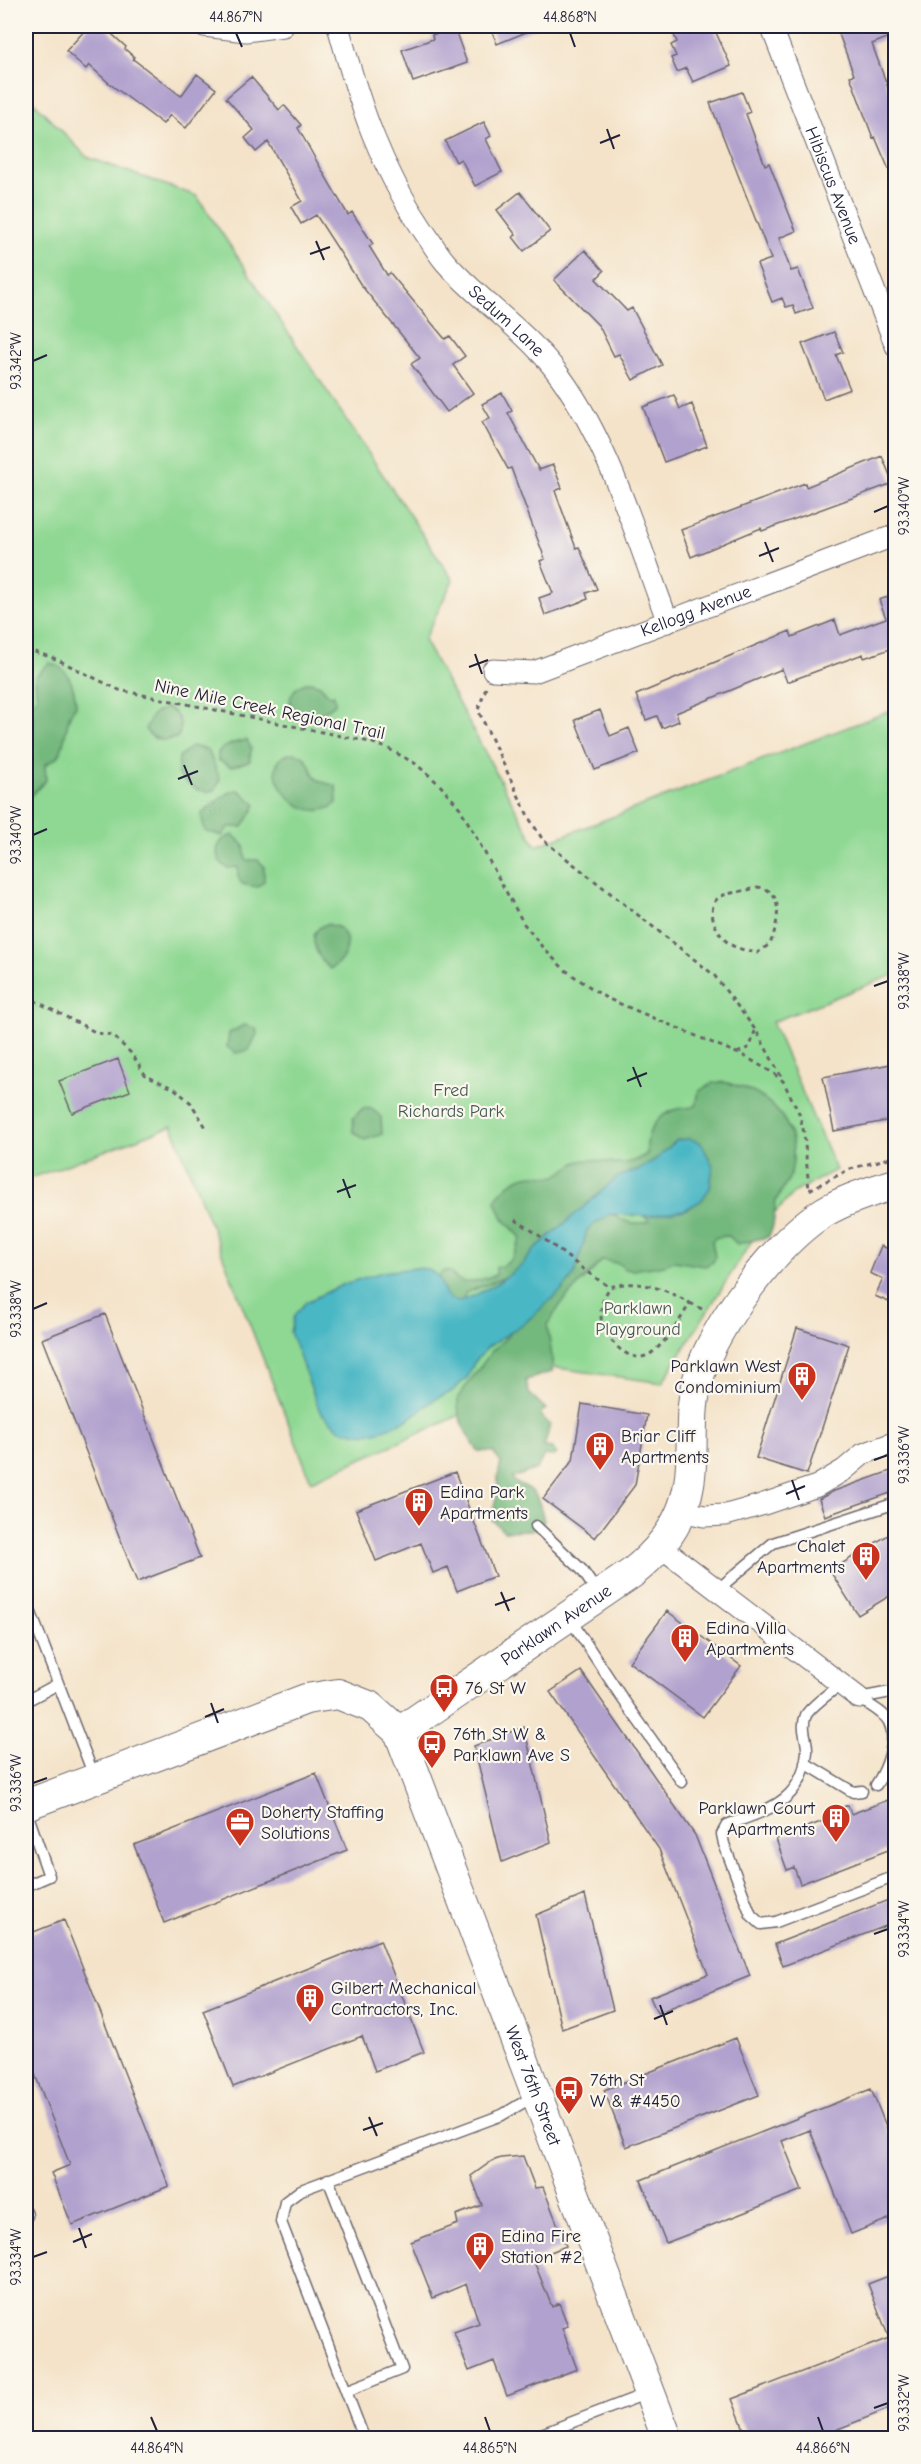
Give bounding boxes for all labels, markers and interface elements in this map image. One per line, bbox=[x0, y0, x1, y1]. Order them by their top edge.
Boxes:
text: 44.867°N bbox=[209, 8, 263, 26]
text: 44.868°N bbox=[543, 8, 597, 26]
street label: Hibiscus Avenue bbox=[800, 124, 865, 247]
street label: Sedum Lane bbox=[464, 281, 549, 361]
text: 93.342°W bbox=[7, 332, 25, 390]
text: 93.340°W bbox=[895, 477, 913, 535]
street label: Kellogg Avenue bbox=[638, 581, 754, 642]
street label: Nine Mile Creek Regional Trail bbox=[153, 675, 387, 744]
text: 93.340°W bbox=[7, 806, 25, 864]
text: 93.338°W bbox=[895, 952, 913, 1010]
park label: Fred Richards Park bbox=[398, 1080, 505, 1122]
text: 93.338°W bbox=[7, 1280, 25, 1338]
park label: Parklawn Playground bbox=[595, 1298, 681, 1340]
place label: Parklawn West Condominium bbox=[671, 1356, 782, 1398]
building icon: Parklawn West Condominium bbox=[786, 1360, 818, 1402]
place label: Briar Cliff Apartments bbox=[621, 1426, 709, 1468]
text: 93.336°W bbox=[895, 1426, 913, 1484]
building icon: Briar Cliff Apartments bbox=[584, 1430, 616, 1472]
place label: Edina Park Apartments bbox=[440, 1482, 528, 1524]
building icon: Edina Park Apartments bbox=[403, 1486, 435, 1528]
place label: Chalet Apartments bbox=[757, 1536, 846, 1578]
building icon: Chalet Apartments bbox=[850, 1540, 882, 1582]
street label: Parklawn Avenue bbox=[497, 1580, 616, 1670]
place label: Edina Villa Apartments bbox=[706, 1618, 794, 1660]
building icon: Edina Villa Apartments bbox=[669, 1622, 701, 1664]
bus stop icon: 76 St W bbox=[428, 1672, 460, 1714]
place label: 76 St W bbox=[465, 1678, 526, 1699]
place label: 76th St W & Parklawn Ave S bbox=[453, 1724, 570, 1766]
bus stop icon: 76th St W & Parklawn Ave S bbox=[416, 1728, 448, 1770]
text: 93.336°W bbox=[7, 1754, 25, 1812]
place label: Parklawn Court Apartments bbox=[699, 1798, 816, 1840]
place label: Doherty Staffing Solutions bbox=[261, 1802, 384, 1844]
building icon: Parklawn Court Apartments bbox=[820, 1802, 852, 1844]
office icon: Doherty Staffing Solutions bbox=[224, 1806, 256, 1848]
text: 93.334°W bbox=[895, 1900, 913, 1958]
place label: Gilbert Mechanical Contractors, Inc. bbox=[331, 1978, 477, 2020]
building icon: Gilbert Mechanical Contractors, Inc. bbox=[294, 1982, 326, 2024]
street label: West 76th Street bbox=[501, 2023, 565, 2149]
place label: 76th St W & #4450 bbox=[590, 2070, 681, 2112]
bus stop icon: 76th St W & #4450 bbox=[553, 2074, 585, 2116]
place label: Edina Fire Station #2 bbox=[501, 2226, 582, 2268]
text: 93.334°W bbox=[7, 2228, 25, 2286]
building icon: Edina Fire Station #2 bbox=[464, 2230, 496, 2272]
text: 93.332°W bbox=[895, 2374, 913, 2432]
text: 44.864°N bbox=[130, 2439, 184, 2457]
text: 44.865°N bbox=[463, 2439, 517, 2457]
text: 44.866°N bbox=[796, 2439, 850, 2457]

